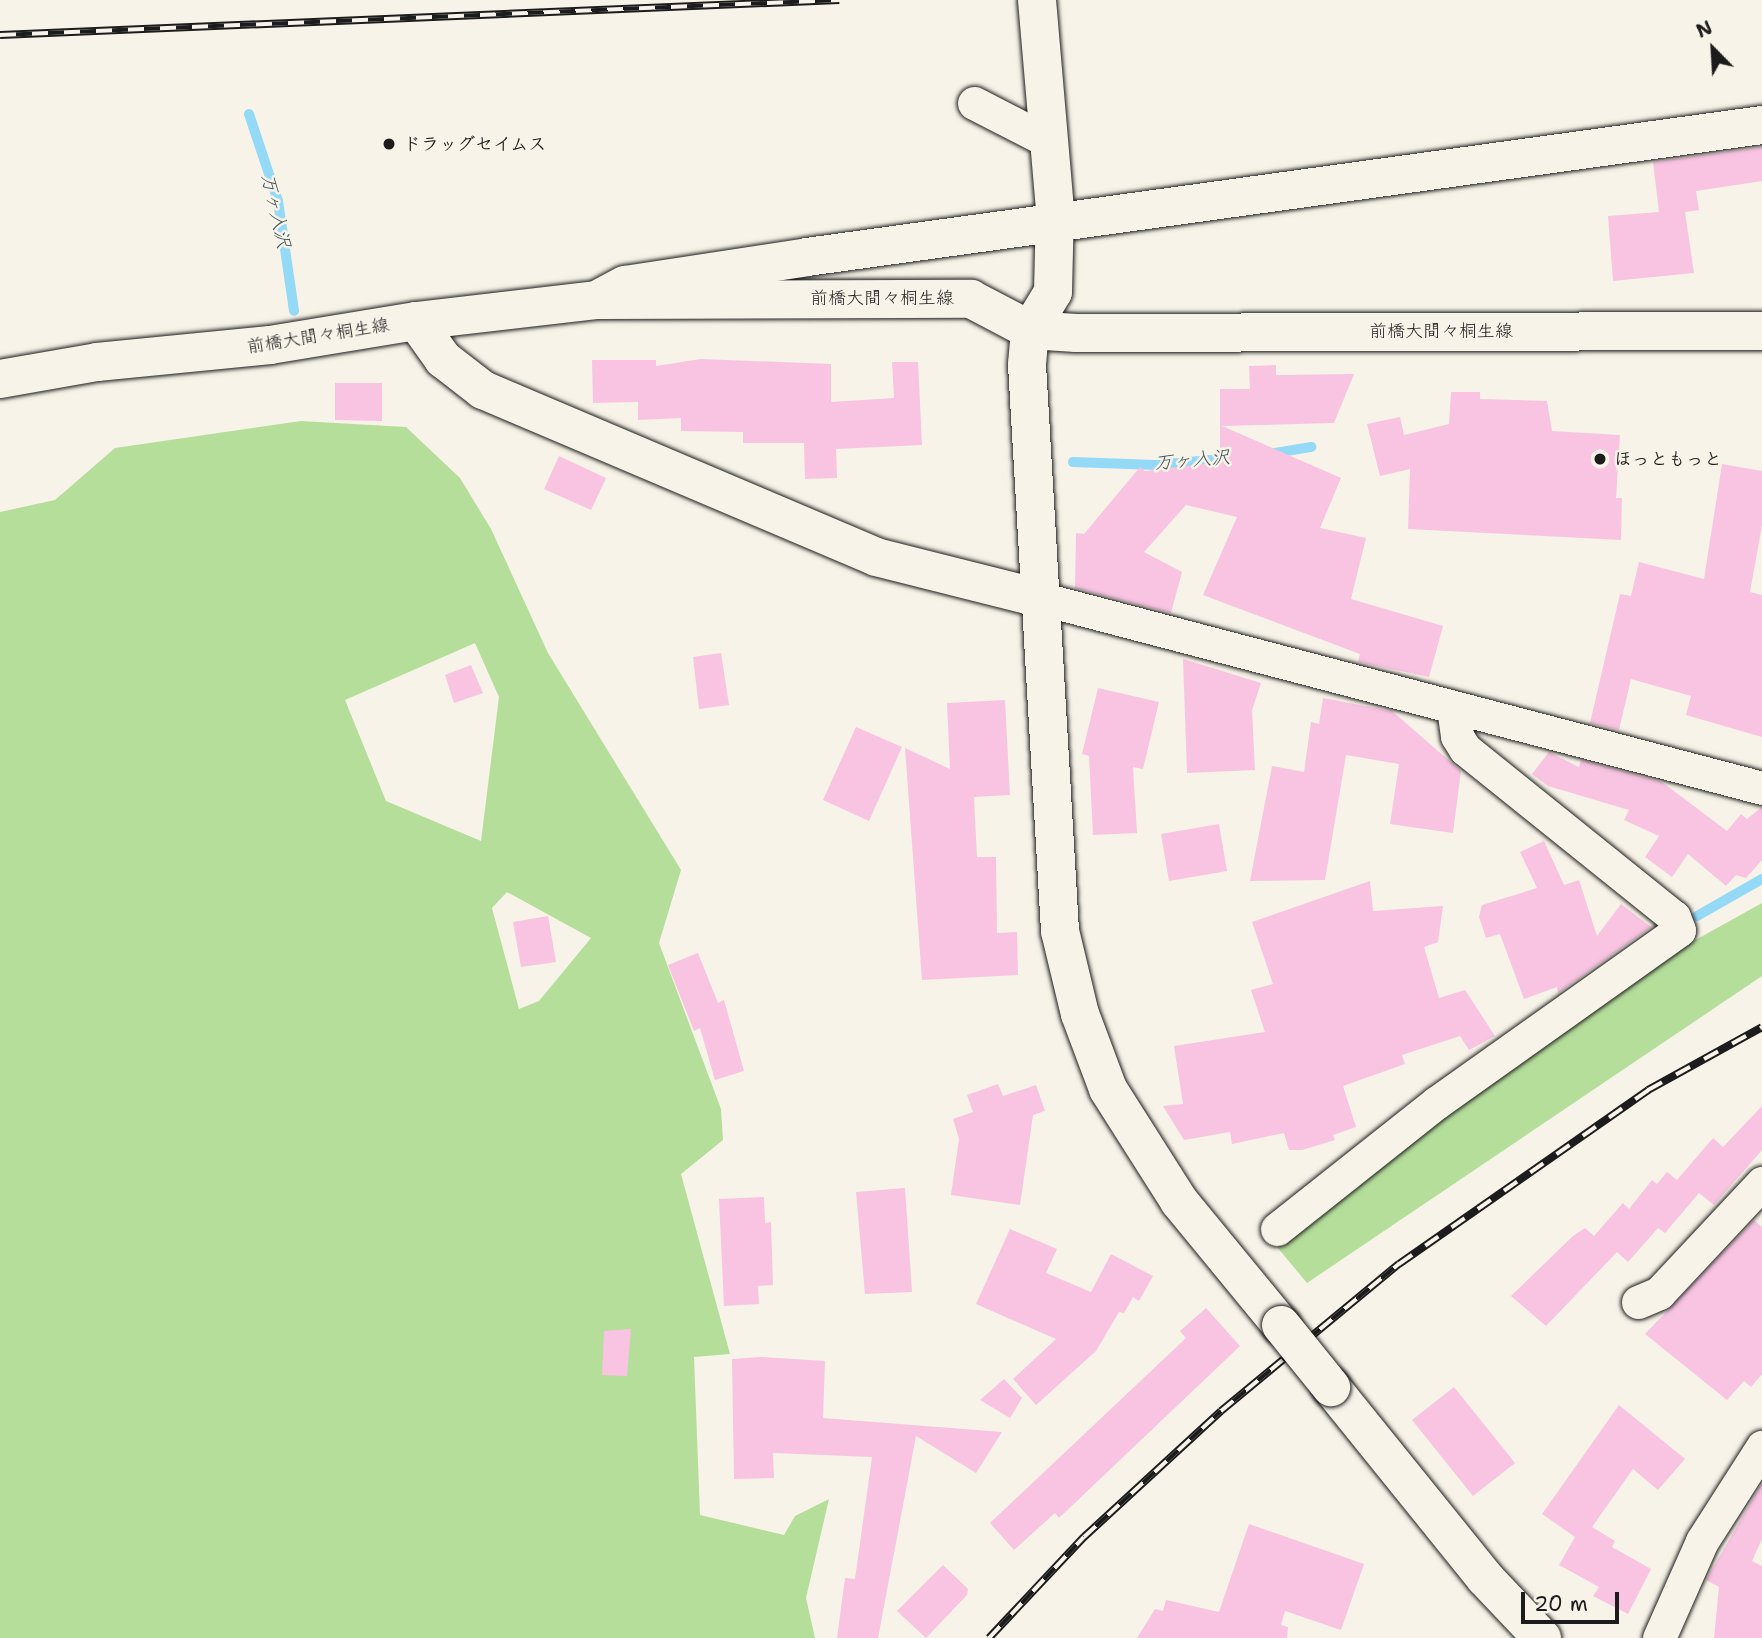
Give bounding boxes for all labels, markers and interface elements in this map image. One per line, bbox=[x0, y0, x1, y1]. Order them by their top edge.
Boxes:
north arrow bbox=[1678, 14, 1748, 84]
text: N bbox=[1692, 15, 1716, 44]
place label: ドラッグセイムス bbox=[403, 133, 547, 155]
marker: ドラッグセイムス bbox=[381, 136, 397, 152]
water label: 万ヶ入沢 bbox=[256, 171, 296, 251]
street label: 前橋大間々桐生線 bbox=[810, 287, 954, 309]
street label: 前橋大間々桐生線 bbox=[245, 314, 391, 358]
street label: 前橋大間々桐生線 bbox=[1369, 320, 1513, 342]
water label: 万ヶ入沢 bbox=[1153, 445, 1231, 475]
place label: ほっともっと bbox=[1614, 448, 1722, 470]
marker: ほっともっと bbox=[1592, 451, 1608, 467]
scale bar bbox=[1524, 1578, 1622, 1622]
text: 20 m bbox=[1534, 1590, 1588, 1618]

